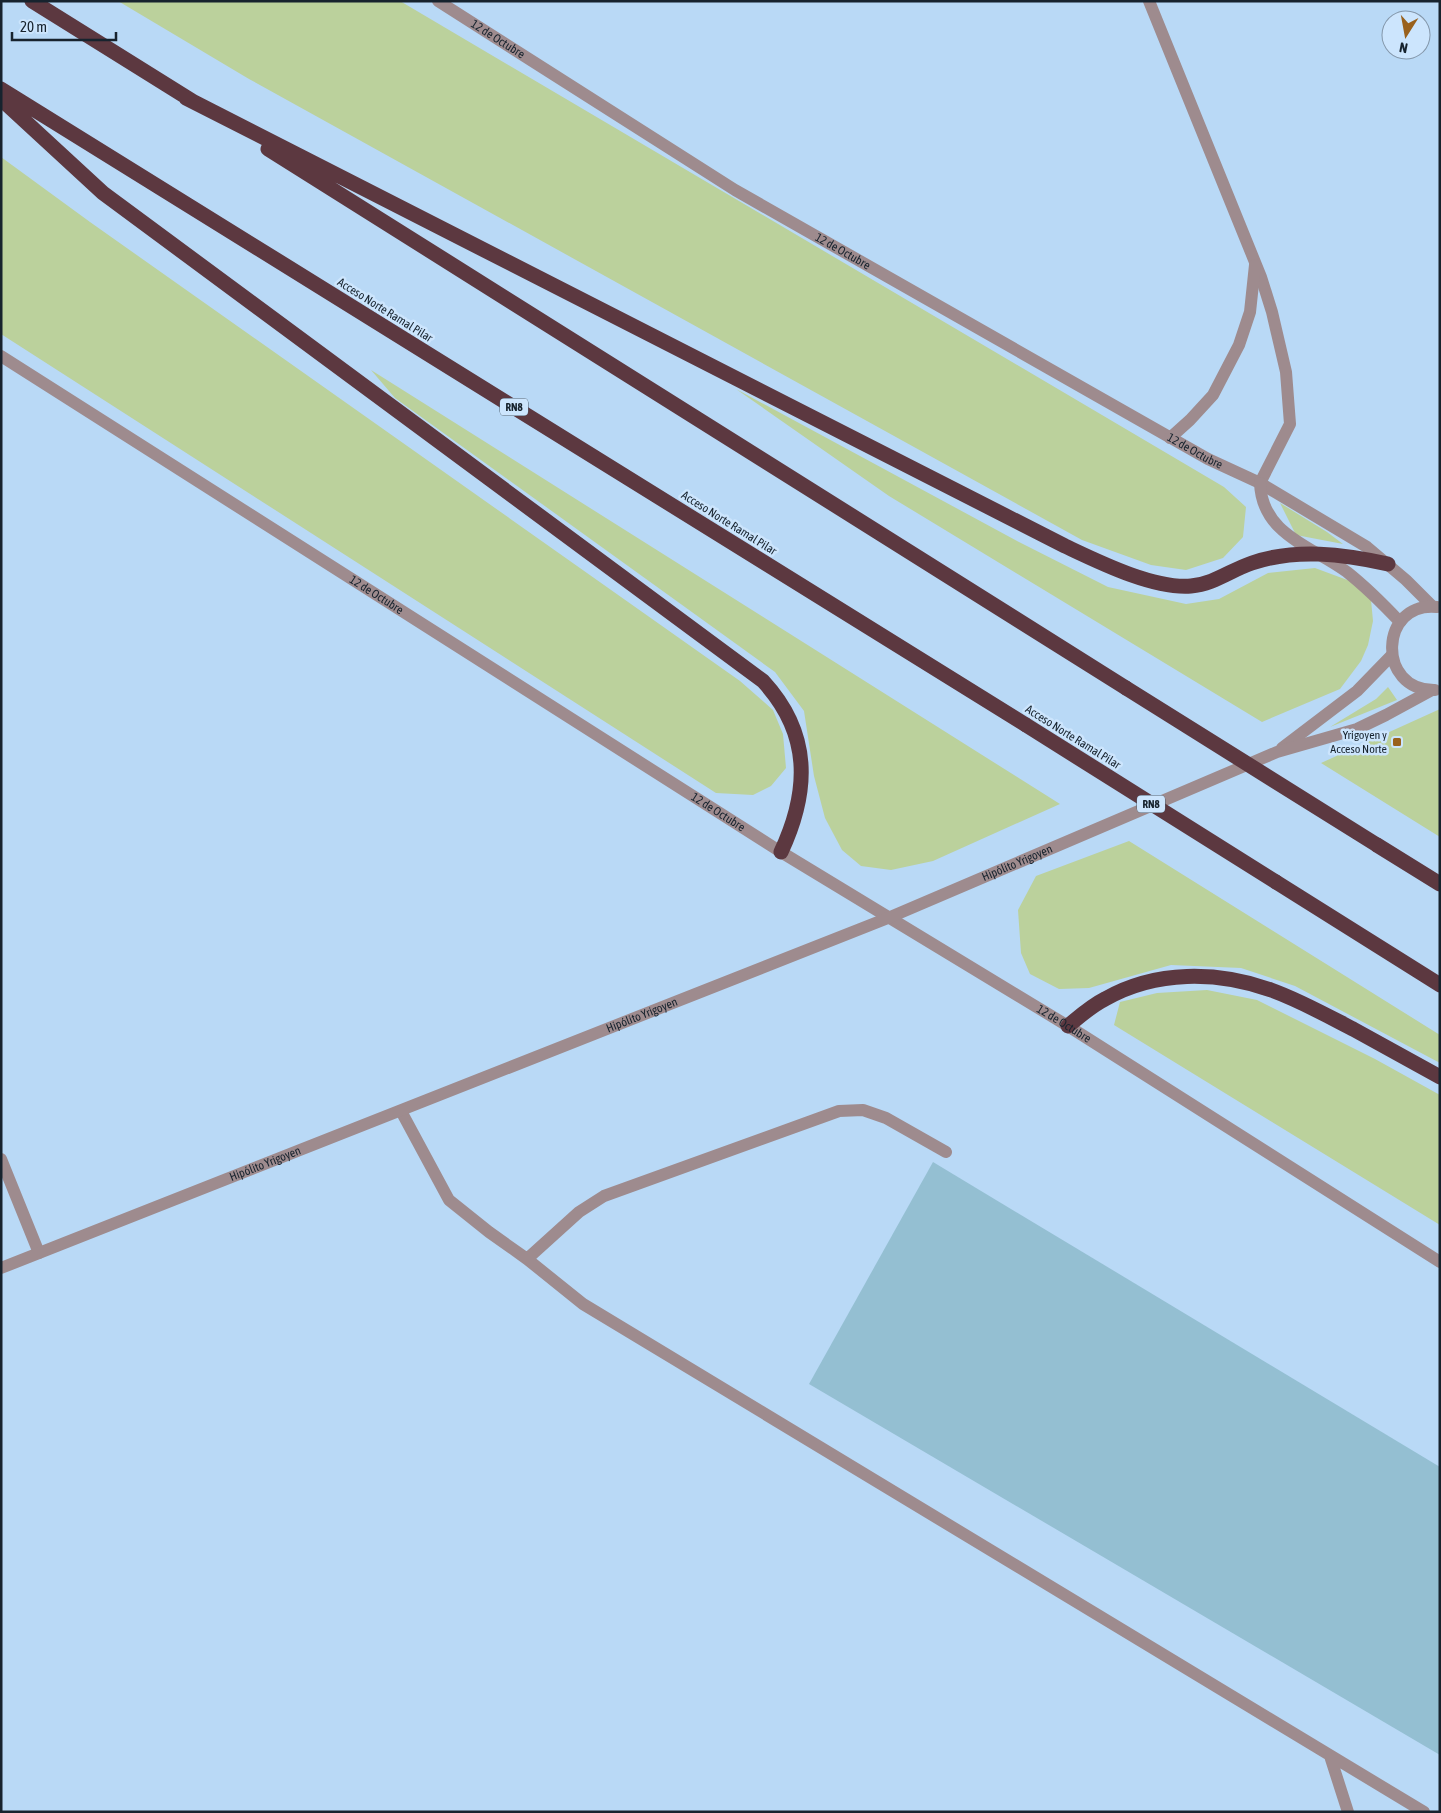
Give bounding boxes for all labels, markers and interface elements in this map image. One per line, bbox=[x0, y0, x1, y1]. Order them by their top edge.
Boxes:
scale bar bbox=[12, 10, 116, 42]
north arrow bbox=[1381, 10, 1431, 60]
street label: 12 de Octubre bbox=[468, 17, 527, 61]
text: 20 m bbox=[20, 18, 47, 35]
text: N bbox=[1398, 39, 1409, 56]
street label: 12 de Octubre bbox=[813, 230, 873, 272]
street label: Acceso Norte Ramal Pilar bbox=[335, 275, 436, 345]
road number: RN8 bbox=[500, 398, 528, 416]
street label: 12 de Octubre bbox=[1165, 430, 1225, 472]
street label: Acceso Norte Ramal Pilar bbox=[679, 488, 780, 558]
street label: 12 de Octubre bbox=[347, 572, 406, 617]
street label: Acceso Norte Ramal Pilar bbox=[1023, 702, 1124, 772]
place label: Yrigoyen y Acceso Norte bbox=[1330, 728, 1387, 756]
marker: Yrigoyen y Acceso Norte bbox=[1391, 736, 1403, 748]
street label: 12 de Octubre bbox=[689, 790, 748, 834]
road number: RN8 bbox=[1137, 796, 1165, 812]
street label: Hipólito Yrigoyen bbox=[980, 842, 1055, 884]
street label: Hipólito Yrigoyen bbox=[604, 995, 680, 1035]
street label: 12 de Octubre bbox=[1034, 1002, 1094, 1046]
street label: Hipólito Yrigoyen bbox=[228, 1143, 303, 1184]

